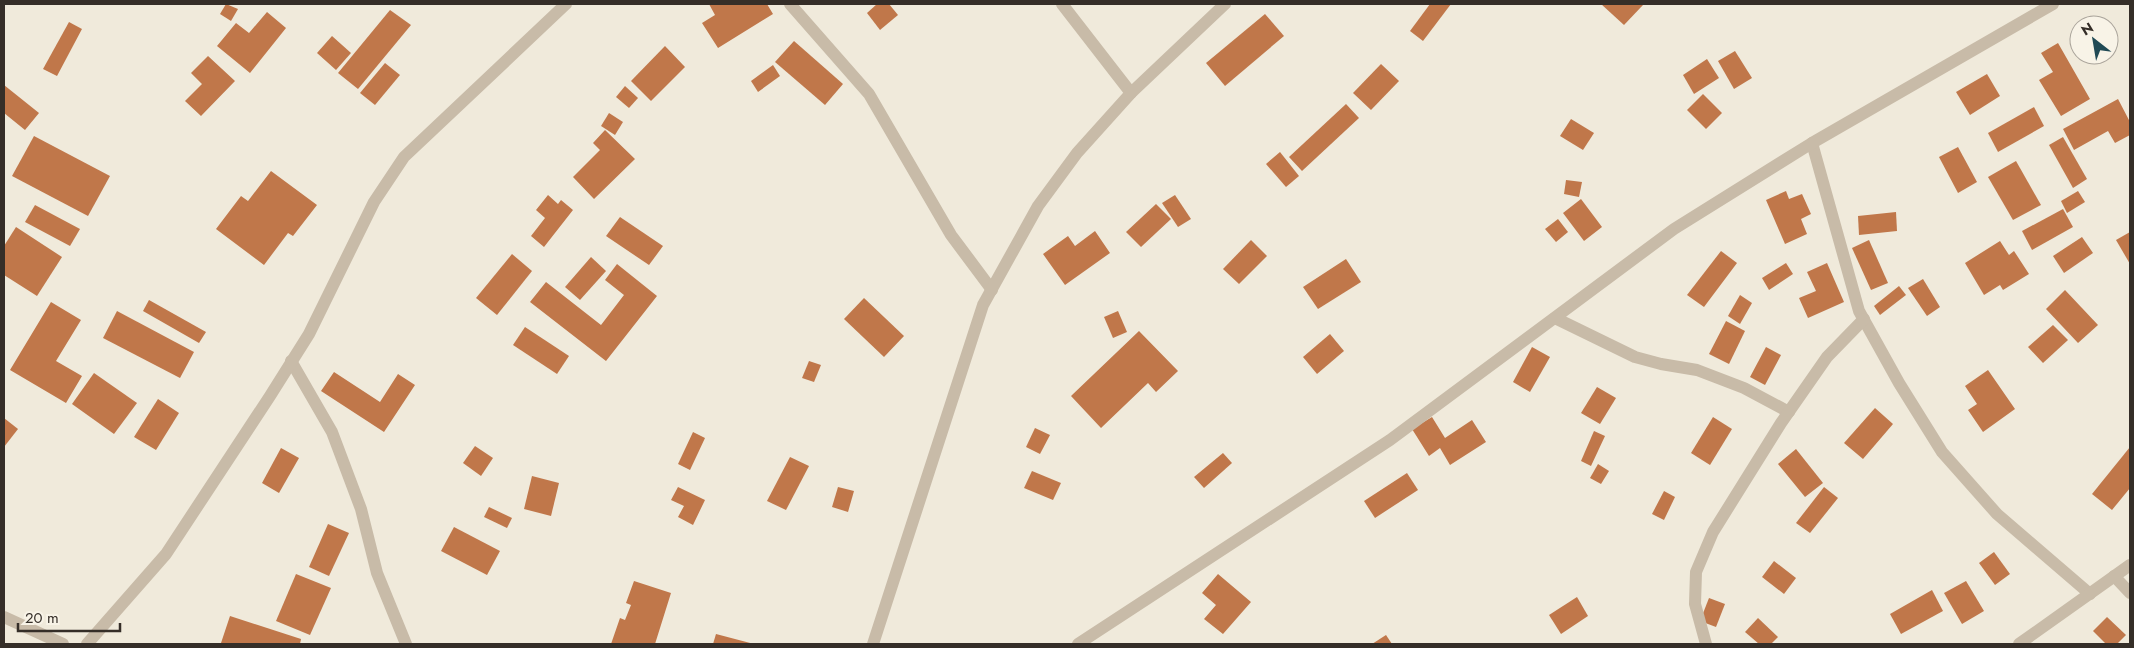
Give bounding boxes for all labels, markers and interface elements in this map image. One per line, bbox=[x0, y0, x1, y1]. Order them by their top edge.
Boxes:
north arrow bbox=[2069, 15, 2119, 65]
text: N bbox=[2077, 17, 2097, 40]
scale bar bbox=[18, 600, 120, 632]
text: 20 m bbox=[25, 607, 59, 629]

